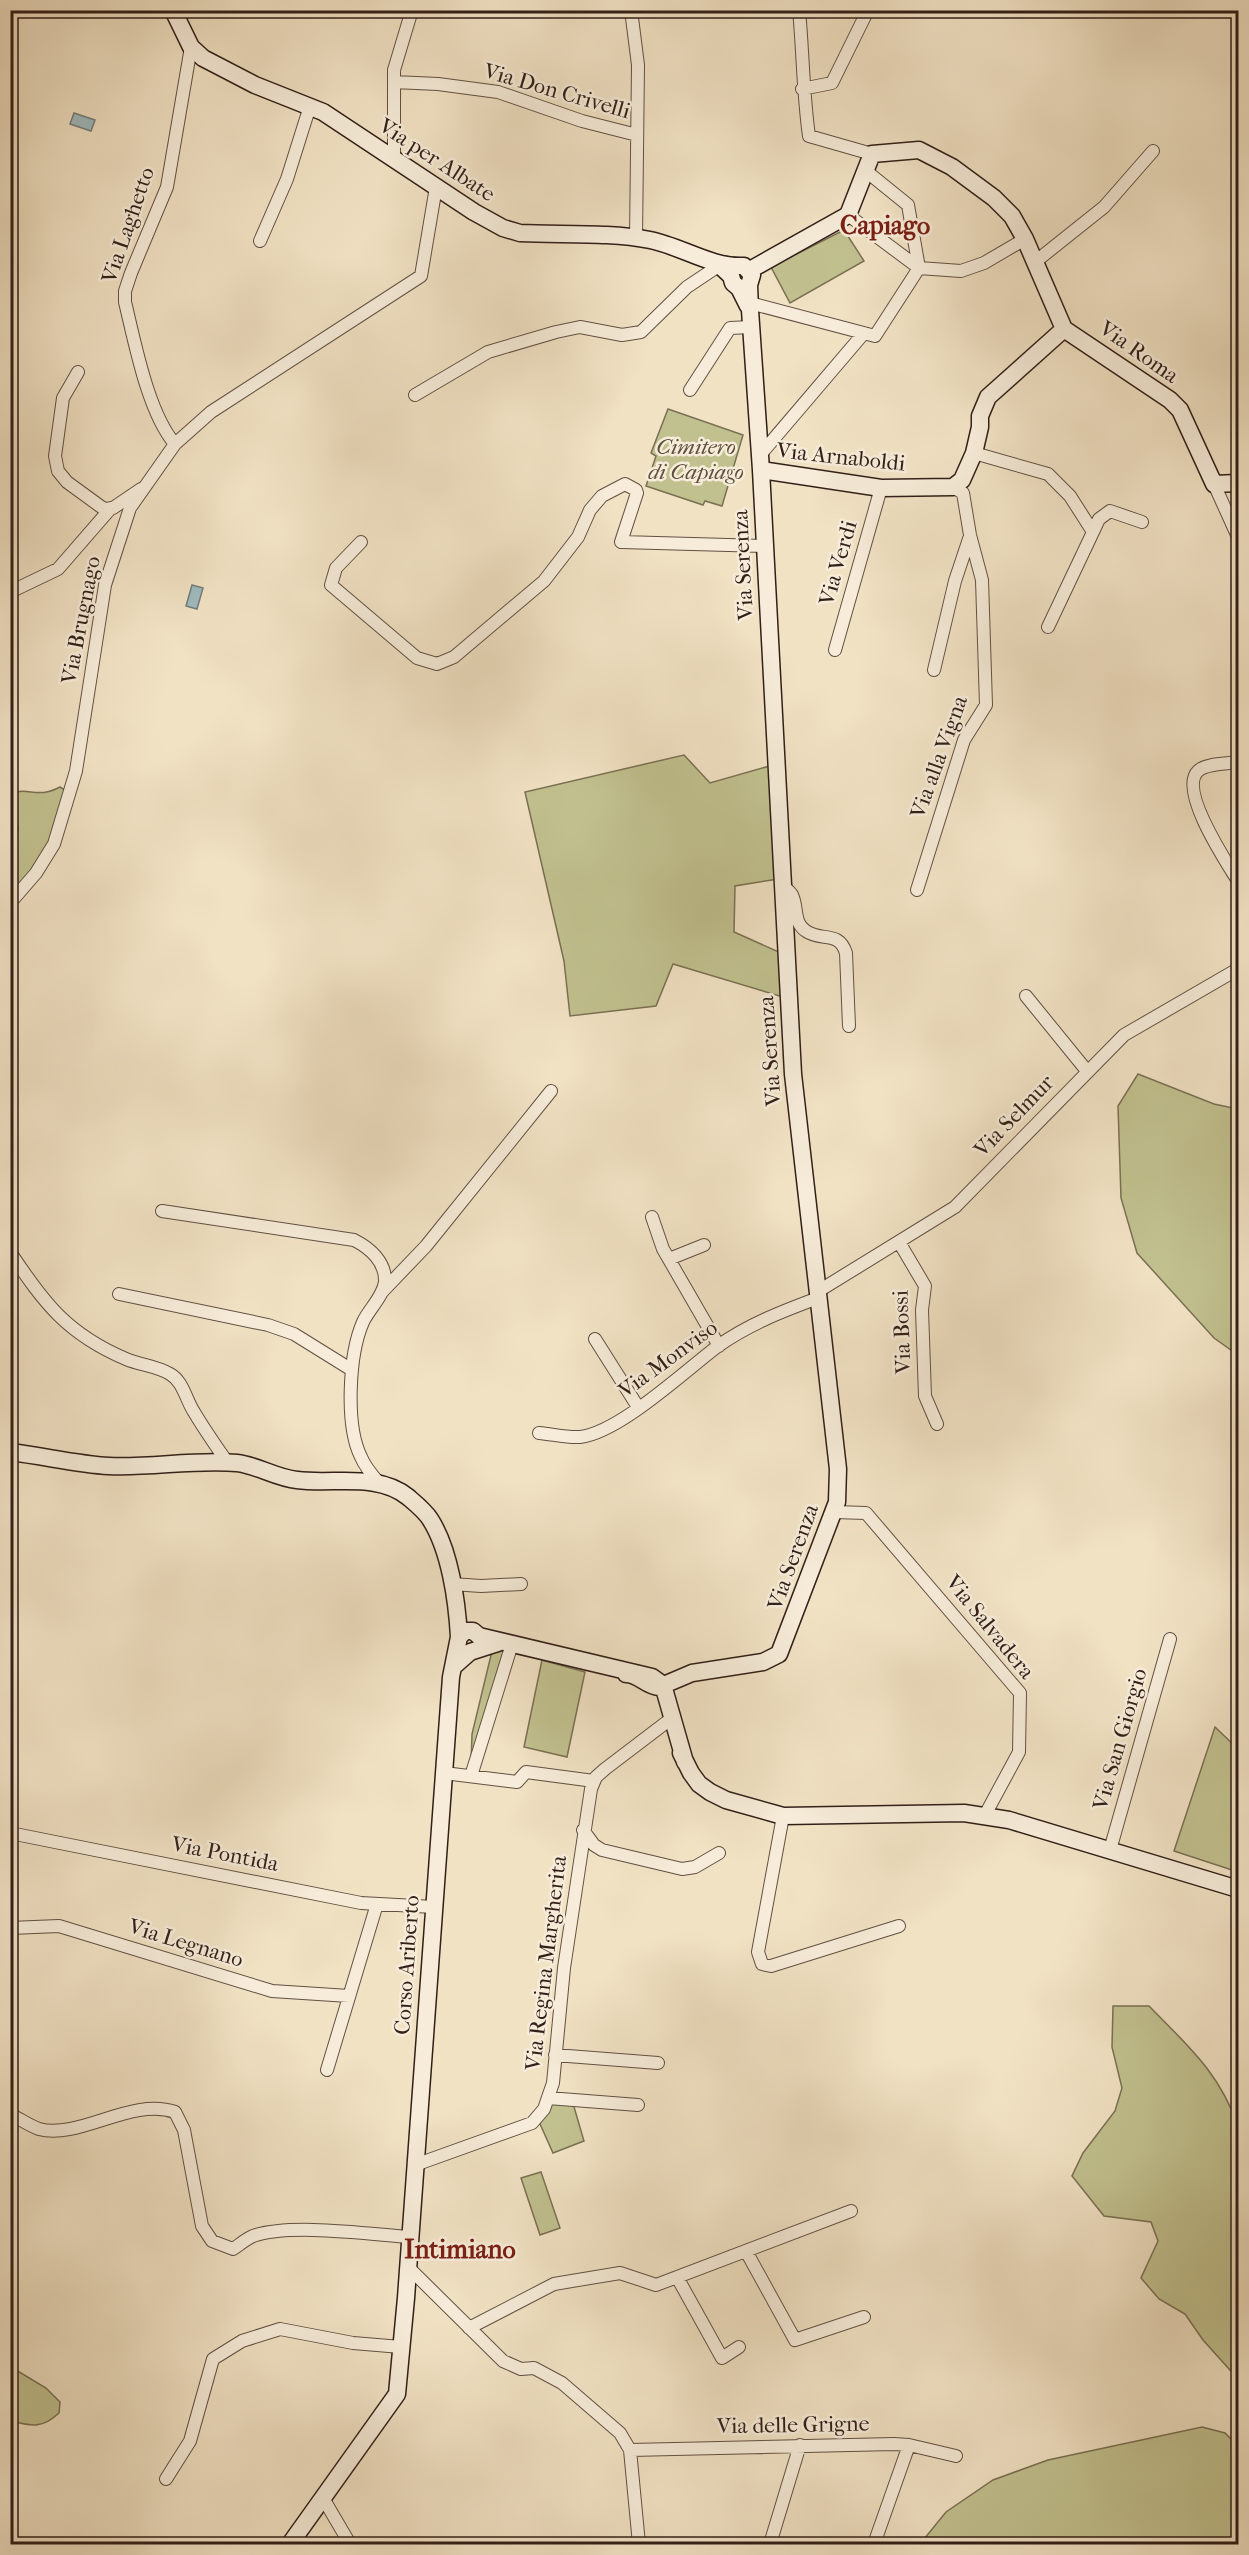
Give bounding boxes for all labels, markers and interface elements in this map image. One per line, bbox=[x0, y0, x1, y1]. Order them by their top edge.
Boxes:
street label: Via Don Crivelli bbox=[480, 57, 634, 124]
street label: Via per Albate bbox=[373, 112, 500, 207]
street label: Via Laghetto bbox=[96, 164, 160, 287]
district label: Capiago bbox=[840, 210, 930, 241]
street label: Via Roma bbox=[1094, 315, 1184, 389]
park label: Cimitero di Capiago bbox=[648, 434, 744, 485]
street label: Via Arnaboldi bbox=[774, 437, 907, 477]
street label: Via Serenza bbox=[727, 508, 759, 622]
street label: Via Verdi bbox=[813, 517, 863, 609]
street label: Via Brugnago bbox=[56, 554, 106, 687]
street label: Via alla Vigna bbox=[904, 691, 973, 823]
street label: Via Serenza bbox=[753, 994, 787, 1108]
street label: Via Selmur bbox=[968, 1069, 1060, 1163]
street label: Via Bossi bbox=[888, 1289, 916, 1375]
street label: Via Monviso bbox=[613, 1314, 722, 1404]
street label: Via Serenza bbox=[762, 1500, 824, 1614]
street label: Via Salvadera bbox=[940, 1569, 1040, 1685]
street label: Via San Giorgio bbox=[1087, 1665, 1153, 1814]
street label: Via Pontida bbox=[168, 1831, 281, 1877]
street label: Via Regina Margherita bbox=[520, 1853, 572, 2073]
street label: Corso Ariberto bbox=[389, 1894, 425, 2036]
street label: Via Legnano bbox=[125, 1913, 246, 1973]
district label: Intimiano bbox=[404, 2234, 516, 2265]
street label: Via delle Grigne bbox=[715, 2411, 870, 2439]

